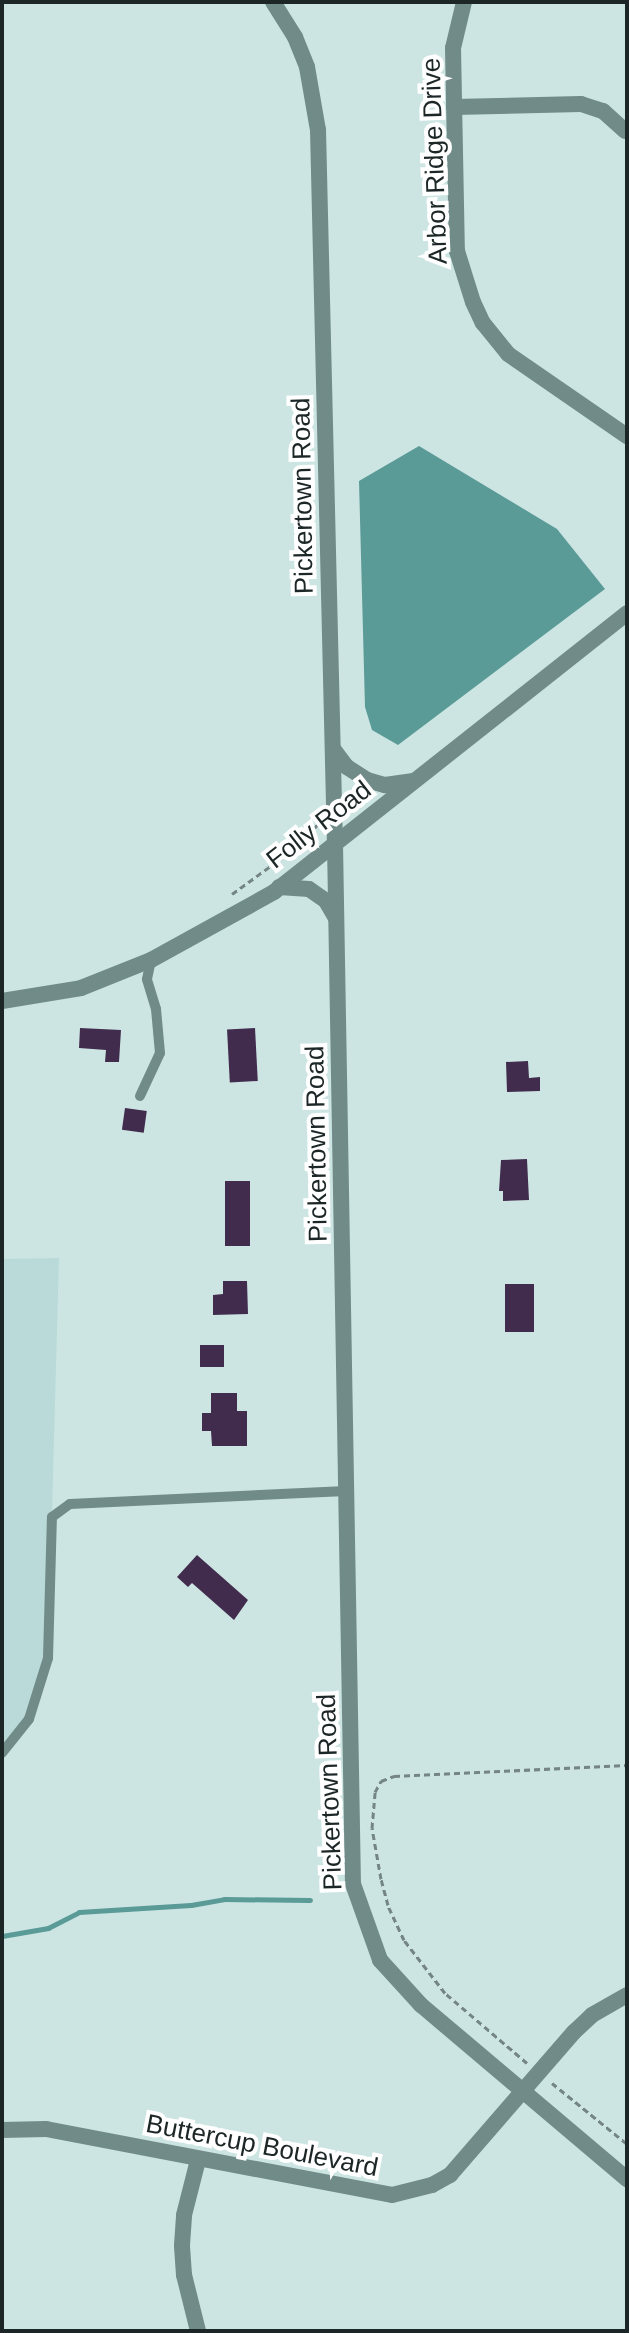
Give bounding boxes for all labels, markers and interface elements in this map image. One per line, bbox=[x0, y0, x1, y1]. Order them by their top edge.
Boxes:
street label: Arbor Ridge Drive bbox=[416, 57, 454, 265]
street label: Pickertown Road bbox=[286, 397, 320, 595]
street label: Folly Road bbox=[260, 774, 378, 876]
street label: Pickertown Road bbox=[300, 1045, 334, 1243]
street label: Pickertown Road bbox=[311, 1693, 349, 1891]
street label: Buttercup Boulevard bbox=[143, 2108, 381, 2184]

